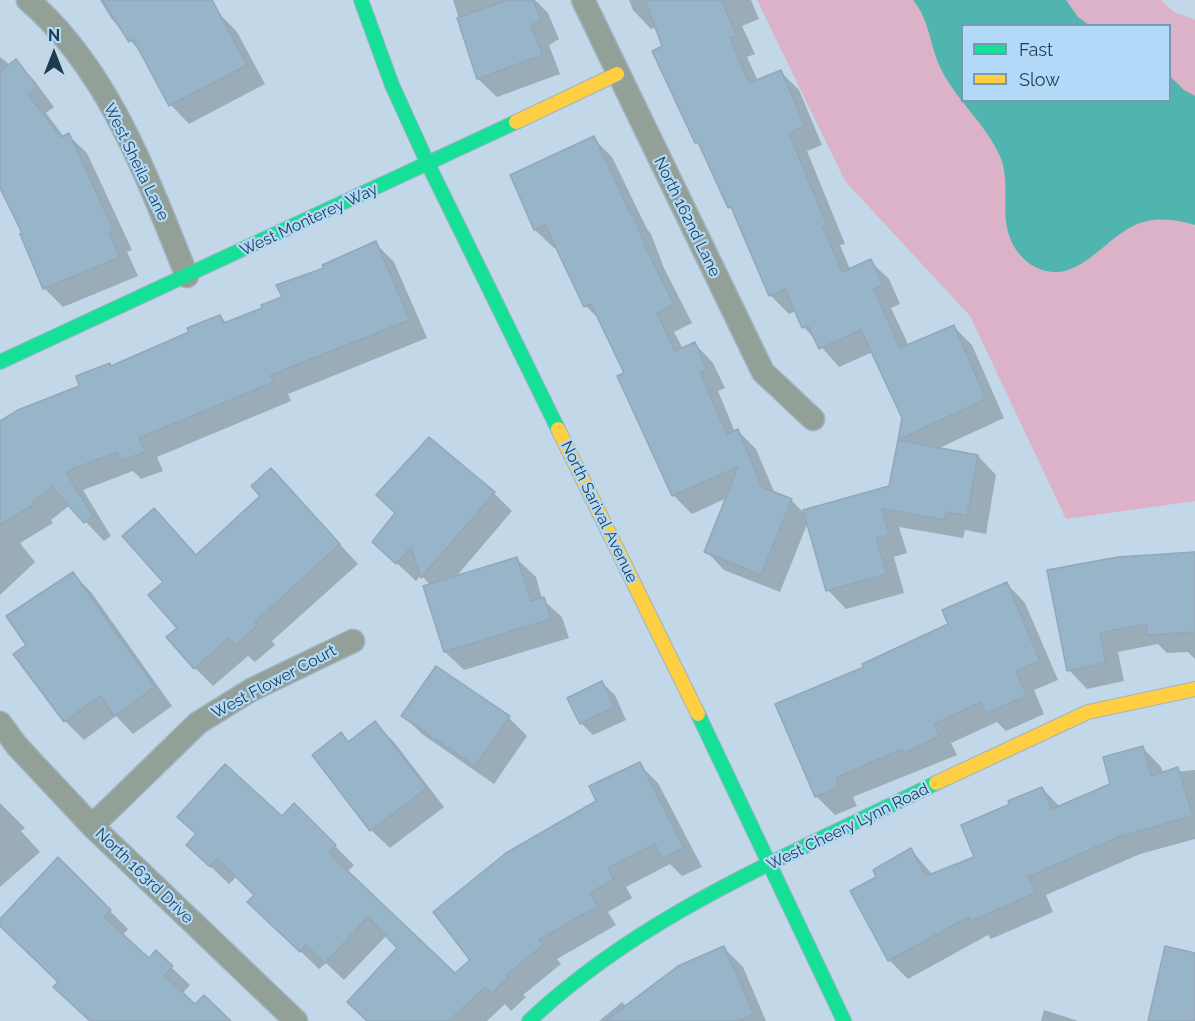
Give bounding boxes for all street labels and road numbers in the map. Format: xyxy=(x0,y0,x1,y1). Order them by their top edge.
street label: West Sheila Lane xyxy=(99,100,173,224)
street label: North 162nd Lane xyxy=(650,154,724,280)
street label: West Monterey Way xyxy=(237,180,381,260)
street label: North Sarival Avenue xyxy=(556,438,642,586)
street label: West Flower Court xyxy=(209,641,339,723)
street label: West Cheery Lynn Road xyxy=(764,779,932,875)
street label: North 163rd Drive xyxy=(91,824,197,928)

